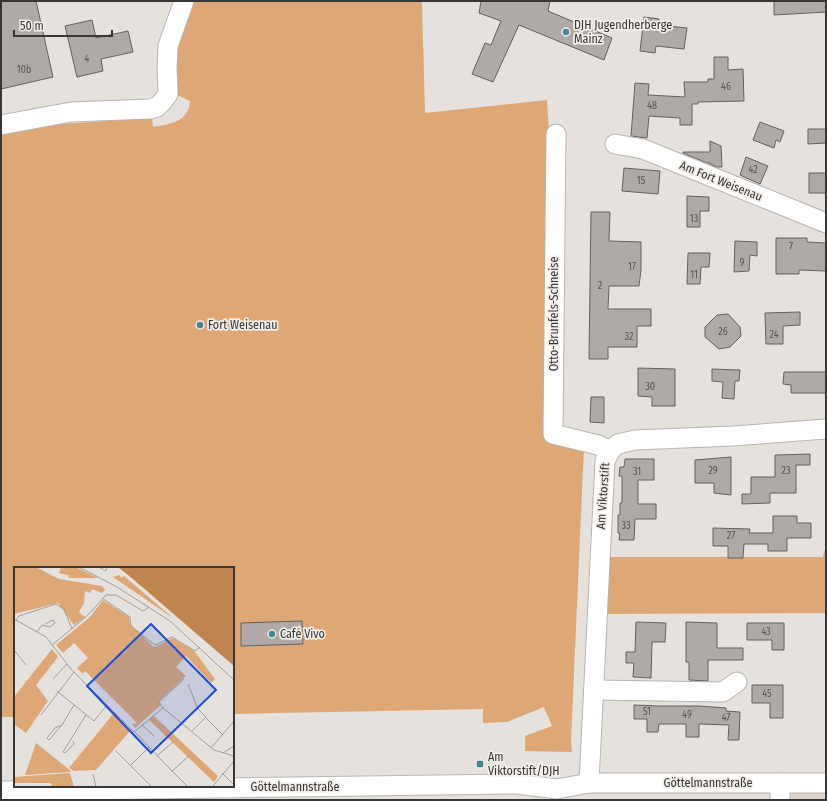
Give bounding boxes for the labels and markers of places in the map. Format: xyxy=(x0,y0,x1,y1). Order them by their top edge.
place label: DJH Jugendherberge Mainz xyxy=(574,18,672,46)
marker: DJH Jugendherberge Mainz xyxy=(561,27,571,37)
place label: Fort Weisenau xyxy=(208,318,277,332)
marker: Fort Weisenau xyxy=(195,320,205,330)
place label: Café Vivo xyxy=(280,627,325,641)
marker: Café Vivo xyxy=(267,629,277,639)
place label: Am Viktorstift/DJH xyxy=(488,750,560,778)
marker: Am Viktorstift/DJH xyxy=(475,759,485,769)

